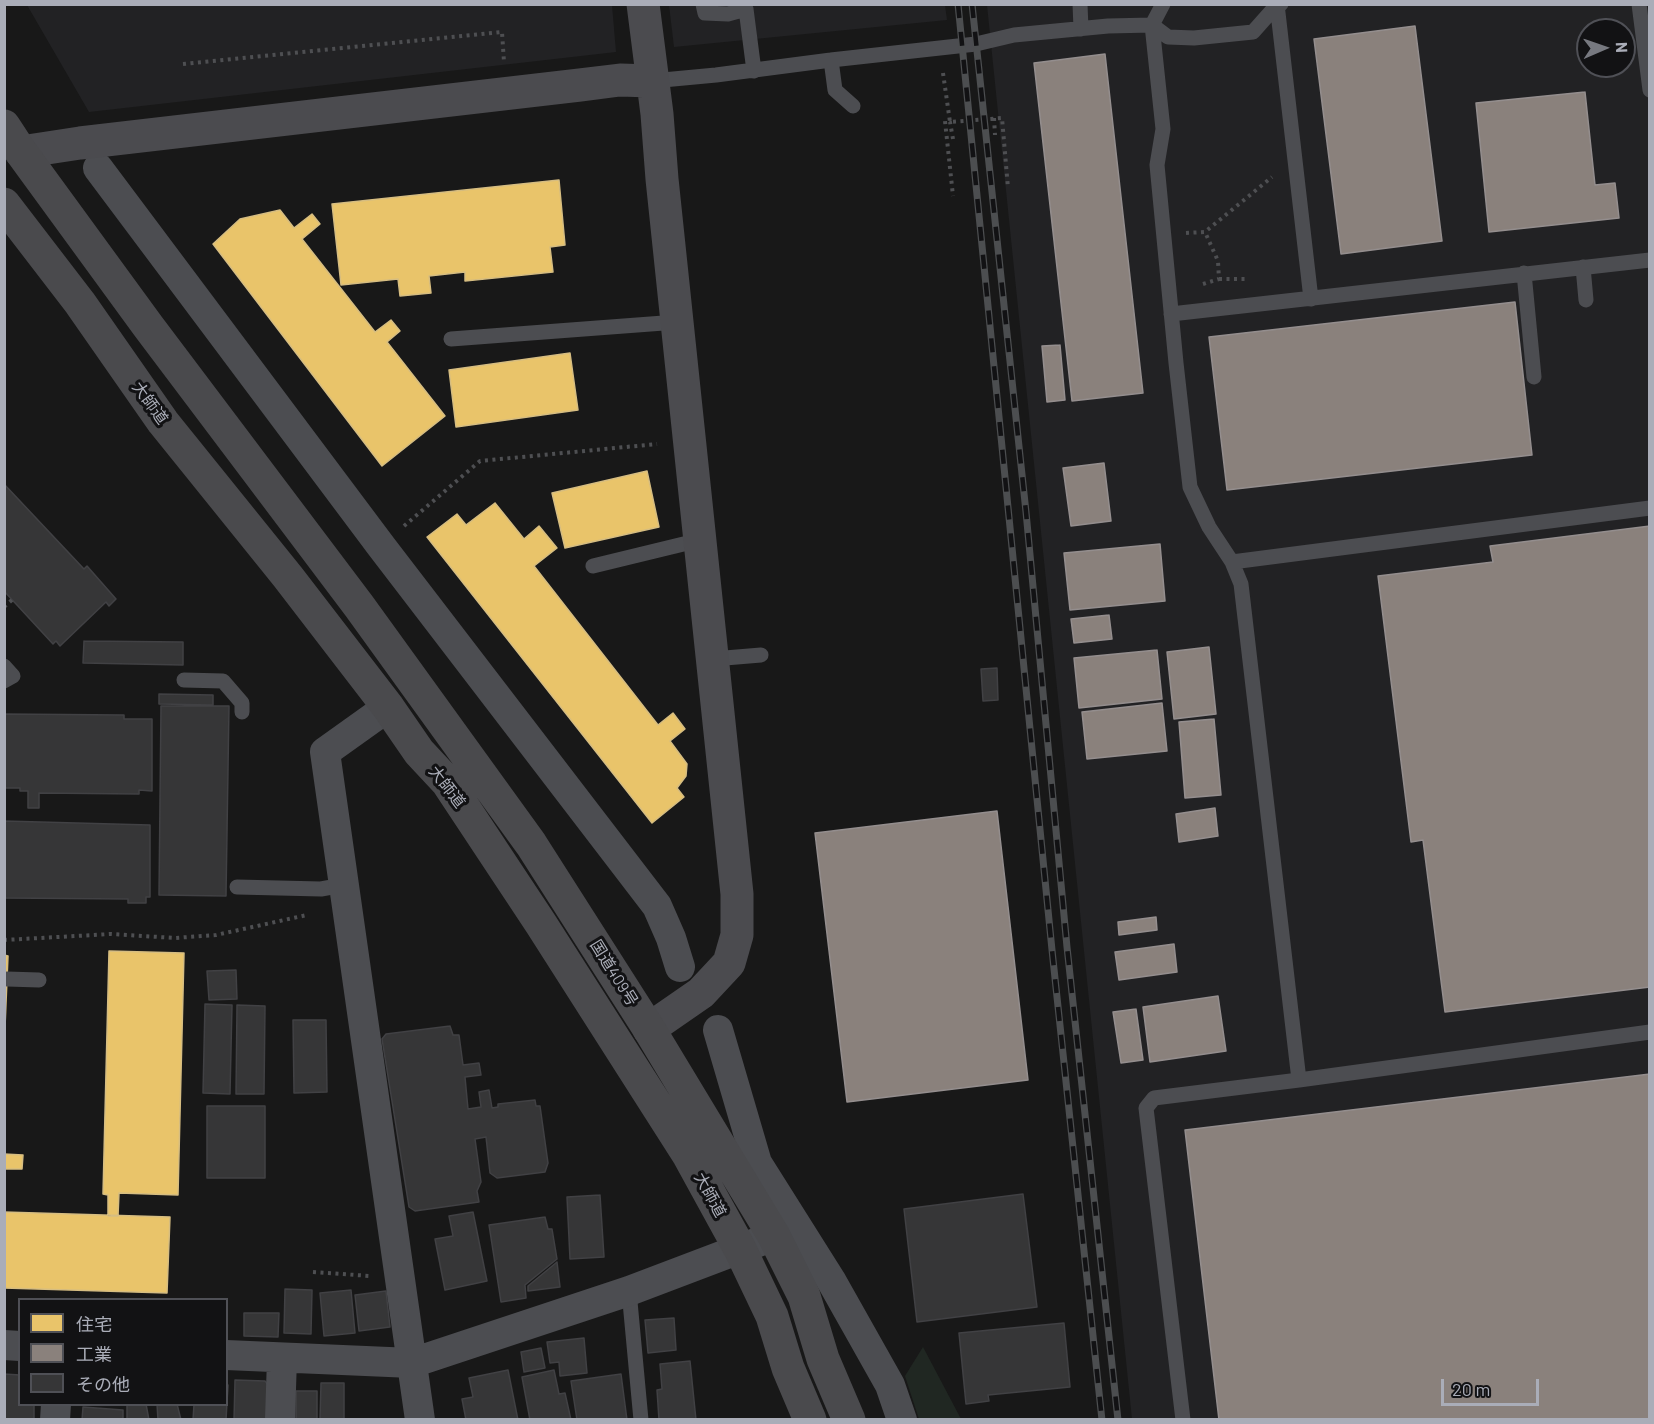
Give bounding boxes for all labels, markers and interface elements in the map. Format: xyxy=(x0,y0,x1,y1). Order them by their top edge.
north arrow xyxy=(1576,18,1636,78)
text: N xyxy=(1613,42,1632,53)
street label: 大師道 xyxy=(128,378,172,428)
street label: 大師道 xyxy=(425,762,469,812)
street label: 国道409号 xyxy=(586,936,642,1010)
street label: 大師道 xyxy=(690,1169,730,1221)
legend xyxy=(18,1298,228,1406)
text: 住宅 xyxy=(76,1313,112,1335)
text: 工業 xyxy=(76,1343,112,1365)
scale bar xyxy=(1444,1367,1542,1405)
text: その他 xyxy=(76,1373,130,1395)
text: 20 m xyxy=(1452,1378,1490,1400)

